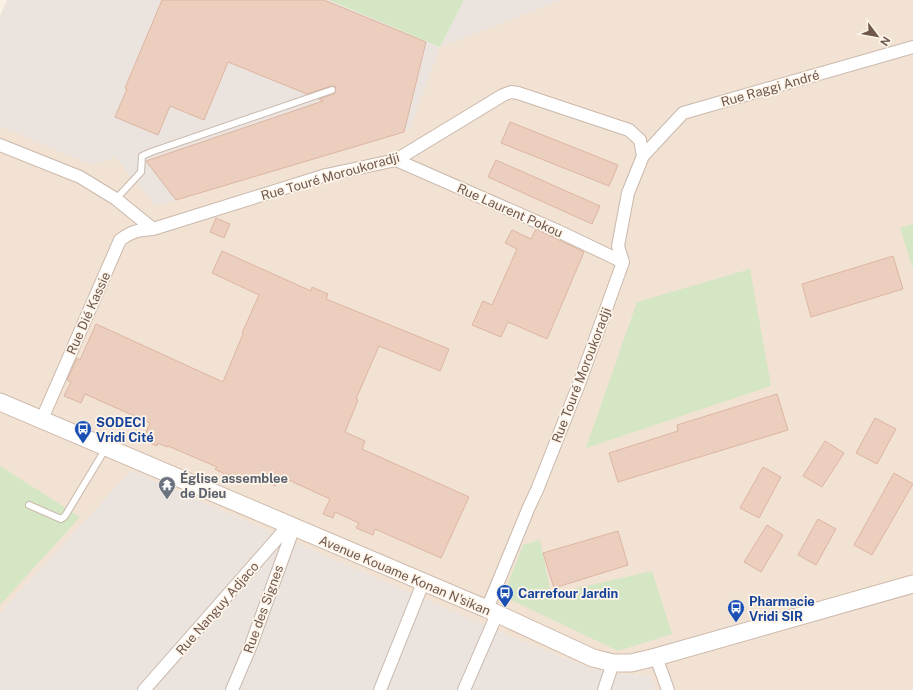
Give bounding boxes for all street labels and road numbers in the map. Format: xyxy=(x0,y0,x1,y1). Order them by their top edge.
street label: Rue Raggi André xyxy=(719,67,821,110)
street label: Rue Touré Moroukoradji xyxy=(259,150,401,203)
street label: Rue Laurent Pokou xyxy=(455,180,565,240)
street label: Rue Dié Kassie xyxy=(64,270,113,357)
street label: Rue Touré Moroukoradji xyxy=(549,306,614,445)
street label: Avenue Kouame Konan N'sikan xyxy=(317,532,493,618)
street label: Rue Nanguy Adjaco xyxy=(173,559,262,658)
street label: Rue des Signes xyxy=(241,563,286,655)

